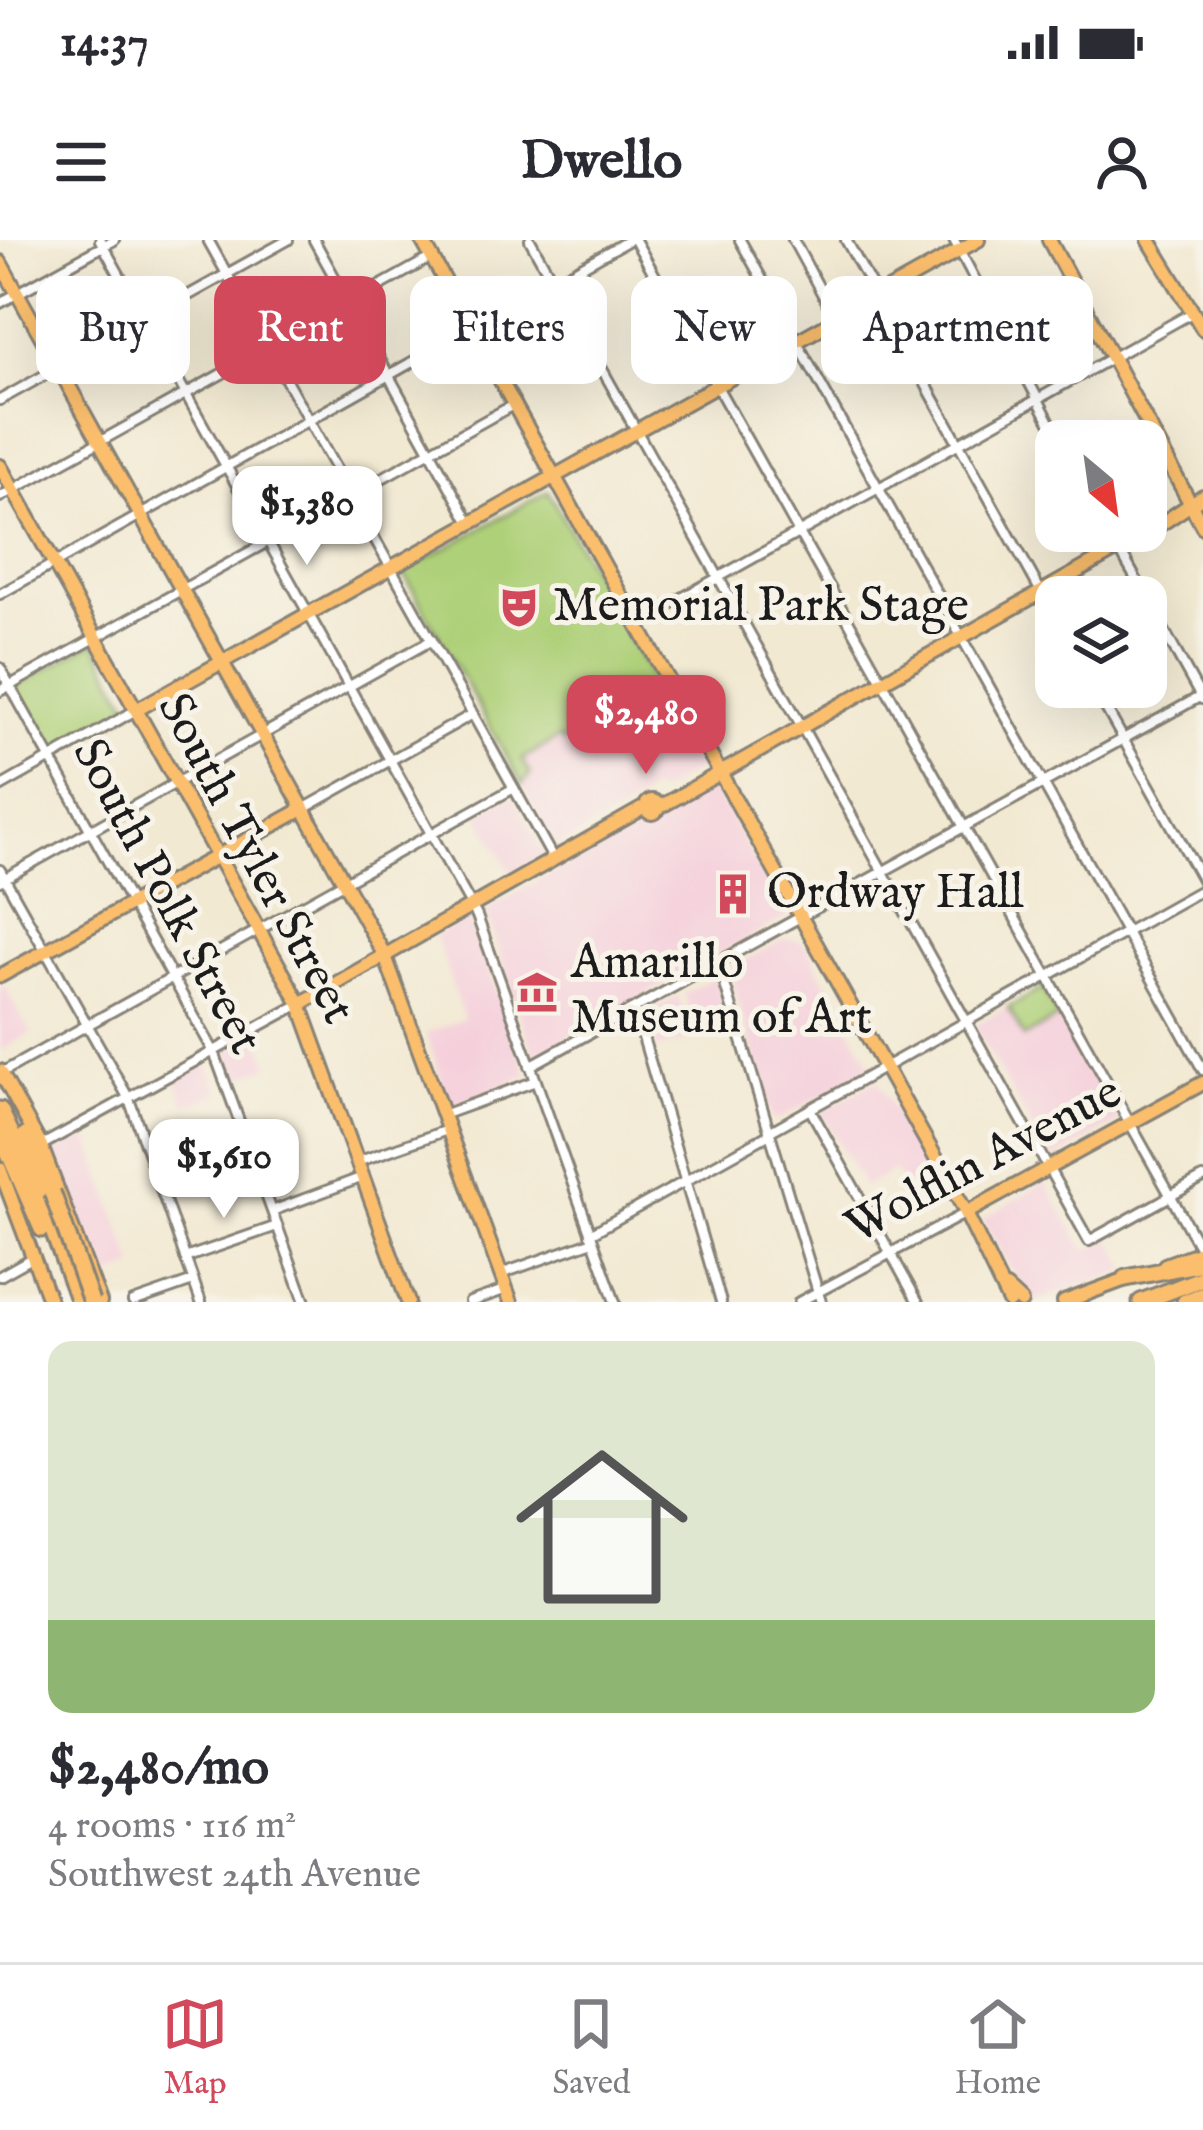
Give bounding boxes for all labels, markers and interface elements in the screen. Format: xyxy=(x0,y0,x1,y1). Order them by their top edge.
text: 14:37 xyxy=(60,14,149,71)
text: Dwello xyxy=(521,128,682,197)
icon: menu xyxy=(48,129,114,195)
icon: person xyxy=(1089,129,1155,195)
chip: Buy xyxy=(36,276,190,384)
chip: Rent xyxy=(214,276,386,384)
chip: Filters xyxy=(410,276,607,384)
chip: New xyxy=(631,276,797,384)
chip: Apartment xyxy=(821,276,1093,384)
north arrow xyxy=(1035,420,1167,552)
map controls xyxy=(1035,420,1167,708)
pin: $1,380 xyxy=(209,466,405,568)
text: $1,380 xyxy=(259,480,355,529)
button: layers xyxy=(1035,576,1167,708)
place label: Memorial Park Stage xyxy=(553,577,969,637)
theatre icon: Memorial Park Stage xyxy=(496,584,542,630)
pin: $2,480 xyxy=(548,675,744,777)
street label: South Tyler Street xyxy=(143,683,367,1035)
text: $2,480 xyxy=(594,689,698,738)
street label: South Polk Street xyxy=(58,729,274,1065)
place label: Ordway Hall xyxy=(767,864,1025,924)
building icon: Ordway Hall xyxy=(710,871,756,917)
place label: Amarillo Museum of Art xyxy=(570,934,872,1049)
museum icon: Amarillo Museum of Art xyxy=(514,969,560,1015)
street label: Wolflin Avenue xyxy=(836,1063,1132,1259)
pin: $1,610 xyxy=(126,1119,322,1221)
text: $1,610 xyxy=(176,1133,272,1182)
icon: home xyxy=(494,1419,710,1635)
text: $2,480/mo xyxy=(48,1737,269,1802)
text: 4 rooms · 116 m² xyxy=(48,1802,297,1851)
text: Southwest 24th Avenue xyxy=(48,1851,421,1900)
tab: Map xyxy=(162,1991,228,2105)
tab: Saved xyxy=(552,1991,630,2105)
tab: Home xyxy=(955,1991,1041,2105)

